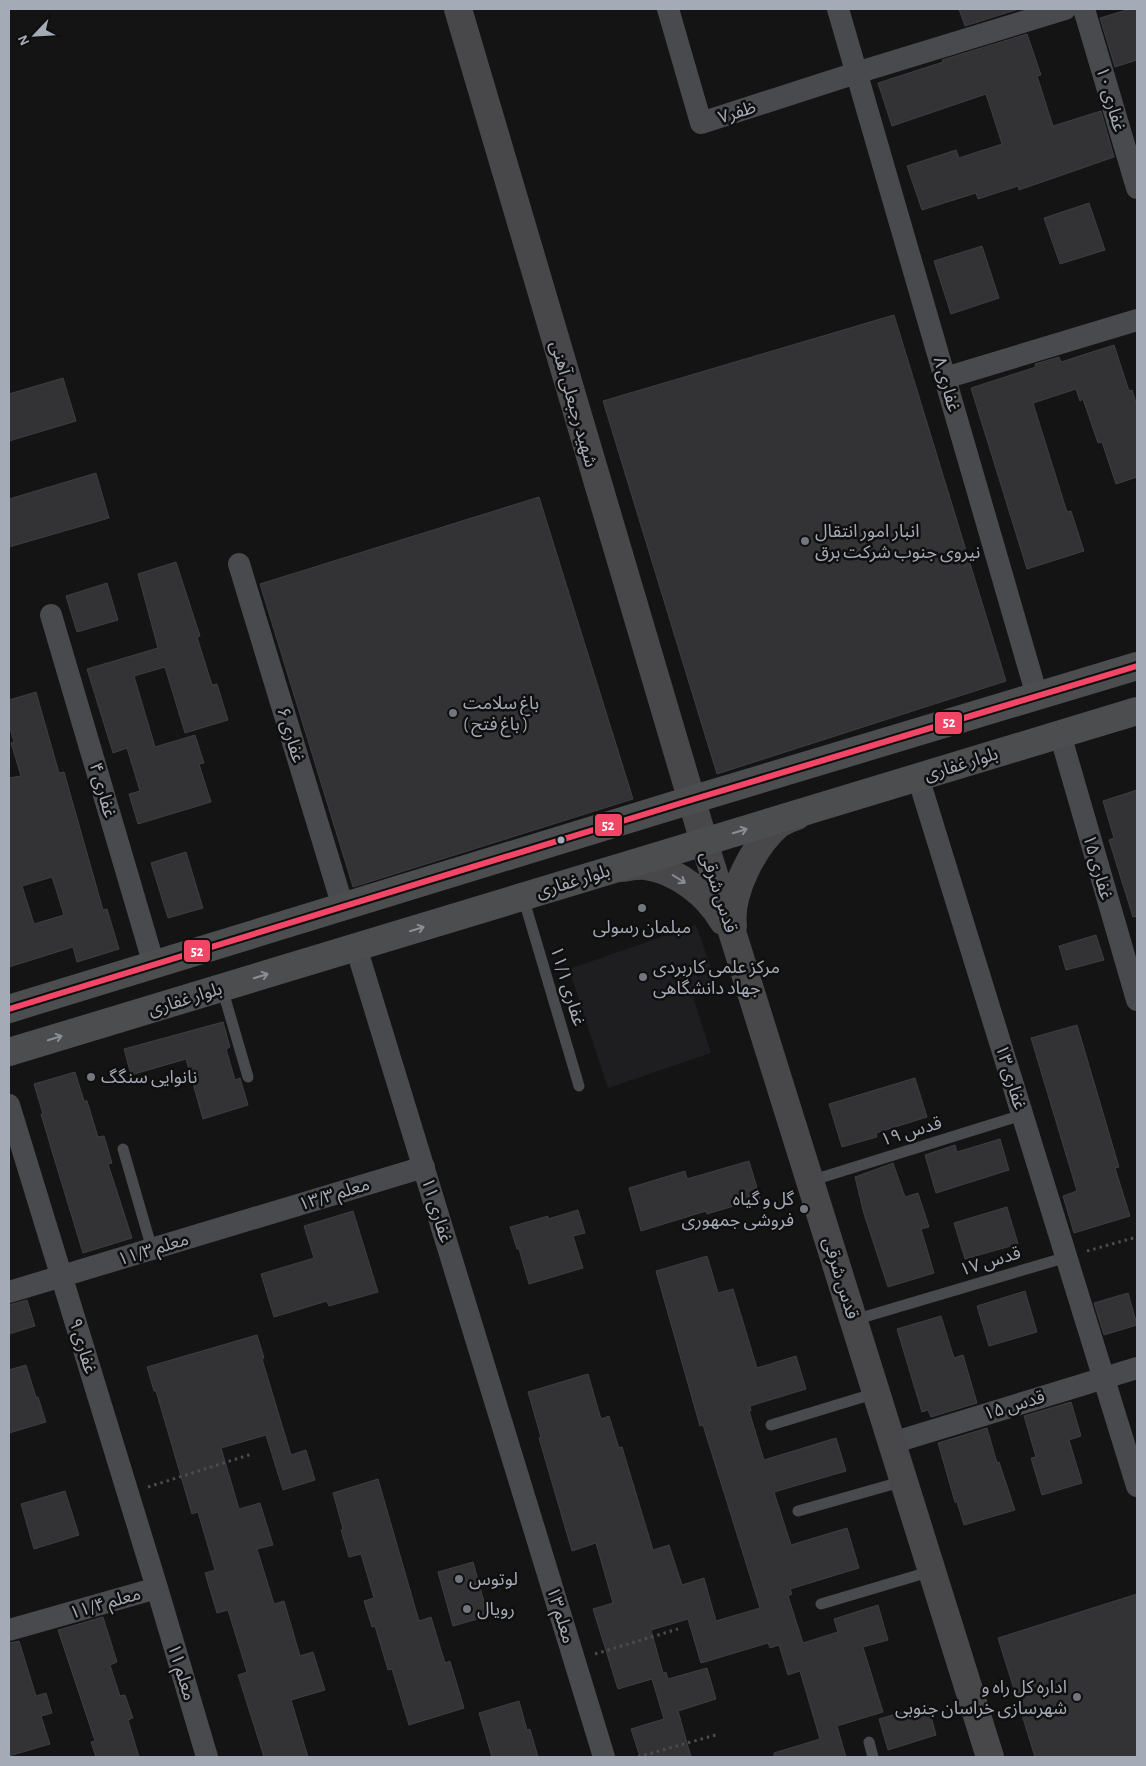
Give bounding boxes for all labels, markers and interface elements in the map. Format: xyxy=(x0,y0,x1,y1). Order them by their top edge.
north arrow xyxy=(10,10,60,60)
text: N xyxy=(16,33,33,47)
street label: غفاری ۱۰ xyxy=(1091,65,1128,134)
street label: ظفر۷ xyxy=(716,98,759,128)
street label: شهید رجبعلی آهنی xyxy=(545,339,601,470)
street label: غفاری ۸ xyxy=(929,355,963,414)
place label: انبار امور انتقال نیروی جنوب شرکت برق xyxy=(815,523,980,563)
marker: انبار امور انتقال نیروی جنوب شرکت برق xyxy=(799,535,811,547)
place label: باغ سلامت ( باغ فتح ) xyxy=(463,695,539,738)
street label: غفاری ۶ xyxy=(272,706,307,765)
marker: باغ سلامت ( باغ فتح ) xyxy=(447,707,459,719)
line badge: 52 xyxy=(934,711,963,735)
text: 52 xyxy=(943,716,956,730)
street label: بلوار غفاری xyxy=(922,745,1001,786)
street label: غفاری ۴ xyxy=(85,761,119,820)
line badge: 52 xyxy=(594,813,623,837)
text: 52 xyxy=(602,819,615,833)
one-way arrow xyxy=(731,825,747,835)
street label: غفاری ۱۵ xyxy=(1078,833,1115,902)
unlabelled marker xyxy=(556,835,566,845)
street label: قدس شرقی xyxy=(696,849,740,936)
street label: بلوار غفاری xyxy=(534,862,613,903)
one-way arrow xyxy=(672,874,686,884)
marker: مبلمان رسولی xyxy=(636,902,648,914)
place label: مبلمان رسولی xyxy=(593,919,691,938)
one-way arrow xyxy=(408,923,424,933)
line badge: 52 xyxy=(183,939,211,963)
street label: غفاری ۱۱/۱ xyxy=(545,944,588,1029)
text: 52 xyxy=(191,945,204,959)
place label: مرکز علمی کاربردی جهاد دانشگاهی xyxy=(653,959,780,999)
one-way arrow xyxy=(253,970,269,980)
marker: مرکز علمی کاربردی جهاد دانشگاهی xyxy=(637,971,649,983)
street label: بلوار غفاری xyxy=(146,980,225,1021)
one-way arrow xyxy=(47,1033,63,1043)
street label: غفاری ۱۳ xyxy=(991,1043,1028,1112)
place label: نانوایی سنگگ xyxy=(101,1068,197,1088)
marker: نانوایی سنگگ xyxy=(85,1071,97,1083)
street label: قدس ۱۹ xyxy=(879,1114,944,1151)
street label: معلم ۱۳/۳ xyxy=(297,1176,373,1217)
street label: غفاری ۱۱ xyxy=(417,1176,454,1245)
place label: گل و گیاه فروشی جمهوری xyxy=(682,1190,795,1231)
marker: گل و گیاه فروشی جمهوری xyxy=(798,1203,810,1215)
street label: معلم ۱۱/۳ xyxy=(116,1231,192,1272)
street label: قدس شرقی xyxy=(818,1235,861,1322)
street label: قدس ۱۷ xyxy=(958,1244,1023,1281)
street label: غفاری ۹ xyxy=(64,1317,99,1376)
street label: قدس ۱۵ xyxy=(982,1388,1047,1425)
place label: لوتوس xyxy=(469,1571,518,1590)
marker: لوتوس xyxy=(453,1573,465,1585)
street label: معلم ۱۱/۴ xyxy=(68,1585,144,1626)
street label: معلم ۱۳ xyxy=(540,1585,577,1646)
place label: رویال xyxy=(477,1601,515,1620)
marker: رویال xyxy=(461,1603,473,1615)
street label: معلم ۱۱ xyxy=(161,1642,198,1703)
place label: اداره کل راه و شهرسازی خراسان جنوبی xyxy=(895,1679,1067,1719)
marker: اداره کل راه و شهرسازی خراسان جنوبی xyxy=(1071,1691,1083,1703)

